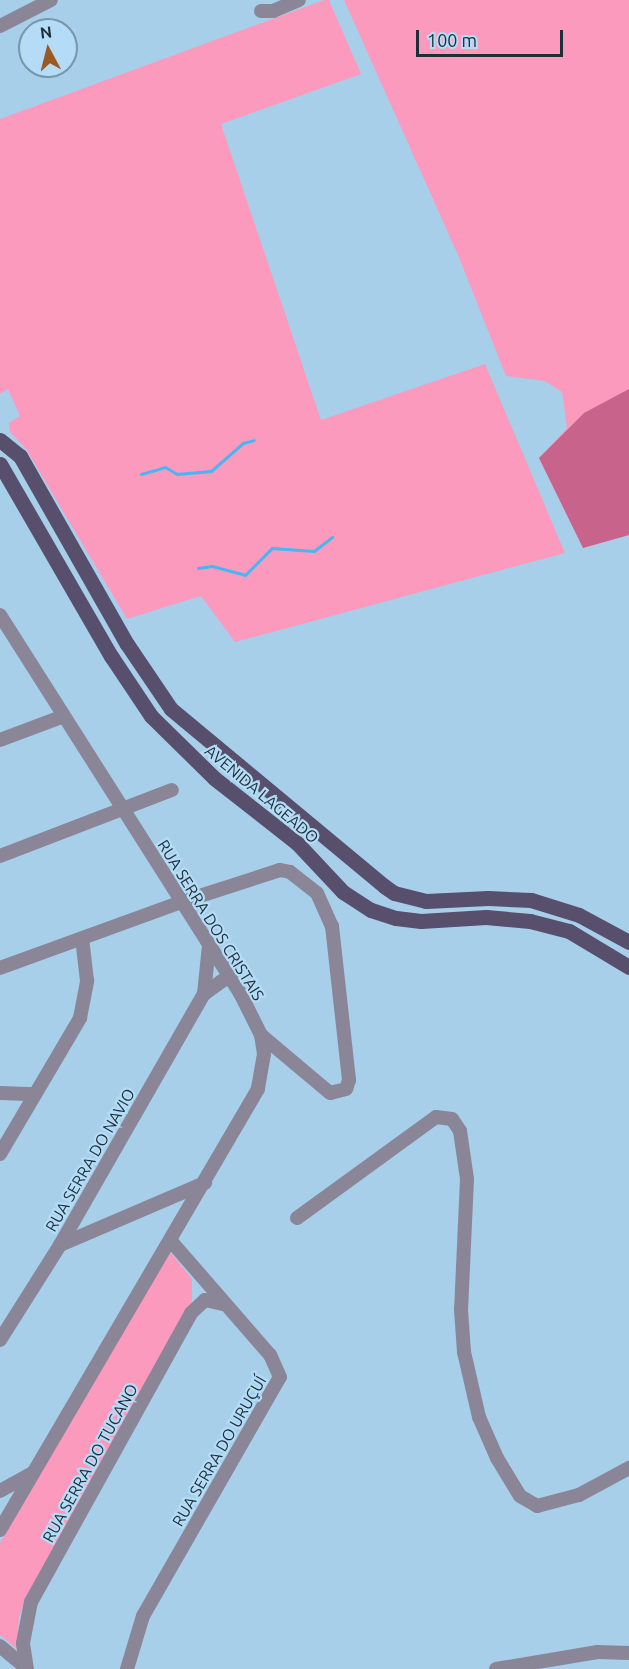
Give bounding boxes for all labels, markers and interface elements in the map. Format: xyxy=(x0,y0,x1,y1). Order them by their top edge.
north arrow xyxy=(18,18,78,78)
scale bar xyxy=(419,18,566,56)
text: N xyxy=(39,22,53,42)
text: 100 m xyxy=(427,30,477,50)
street label: AVENIDA LAGEADO xyxy=(201,741,323,847)
street label: RUA SERRA DOS CRISTAIS xyxy=(154,836,268,1004)
street label: RUA SERRA DO NAVIO xyxy=(41,1085,139,1235)
street label: RUA SERRA DO URUÇUÍ xyxy=(168,1372,270,1530)
street label: RUA SERRA DO TUCANO xyxy=(38,1380,142,1546)

